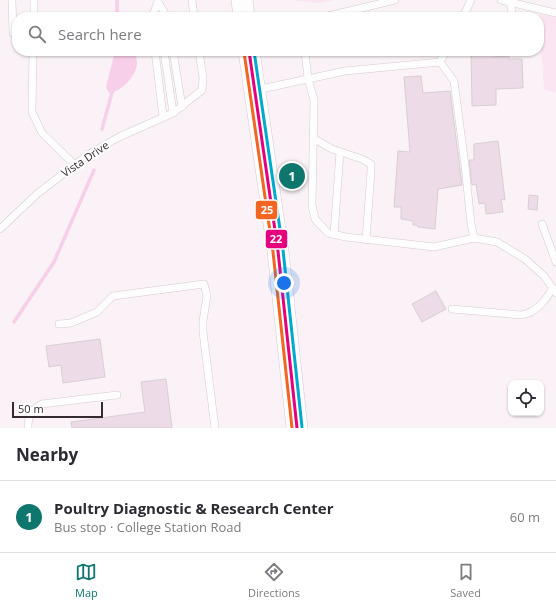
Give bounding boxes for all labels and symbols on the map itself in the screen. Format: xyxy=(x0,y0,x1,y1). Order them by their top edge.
street label: Vista Drive xyxy=(58,137,111,180)
pin: 1 xyxy=(279,161,305,191)
line badge: 25 xyxy=(255,200,278,220)
text: 25 xyxy=(261,202,273,217)
line badge: 22 xyxy=(265,229,288,249)
text: 22 xyxy=(270,231,282,246)
your location xyxy=(274,273,294,293)
scale bar xyxy=(12,400,103,419)

